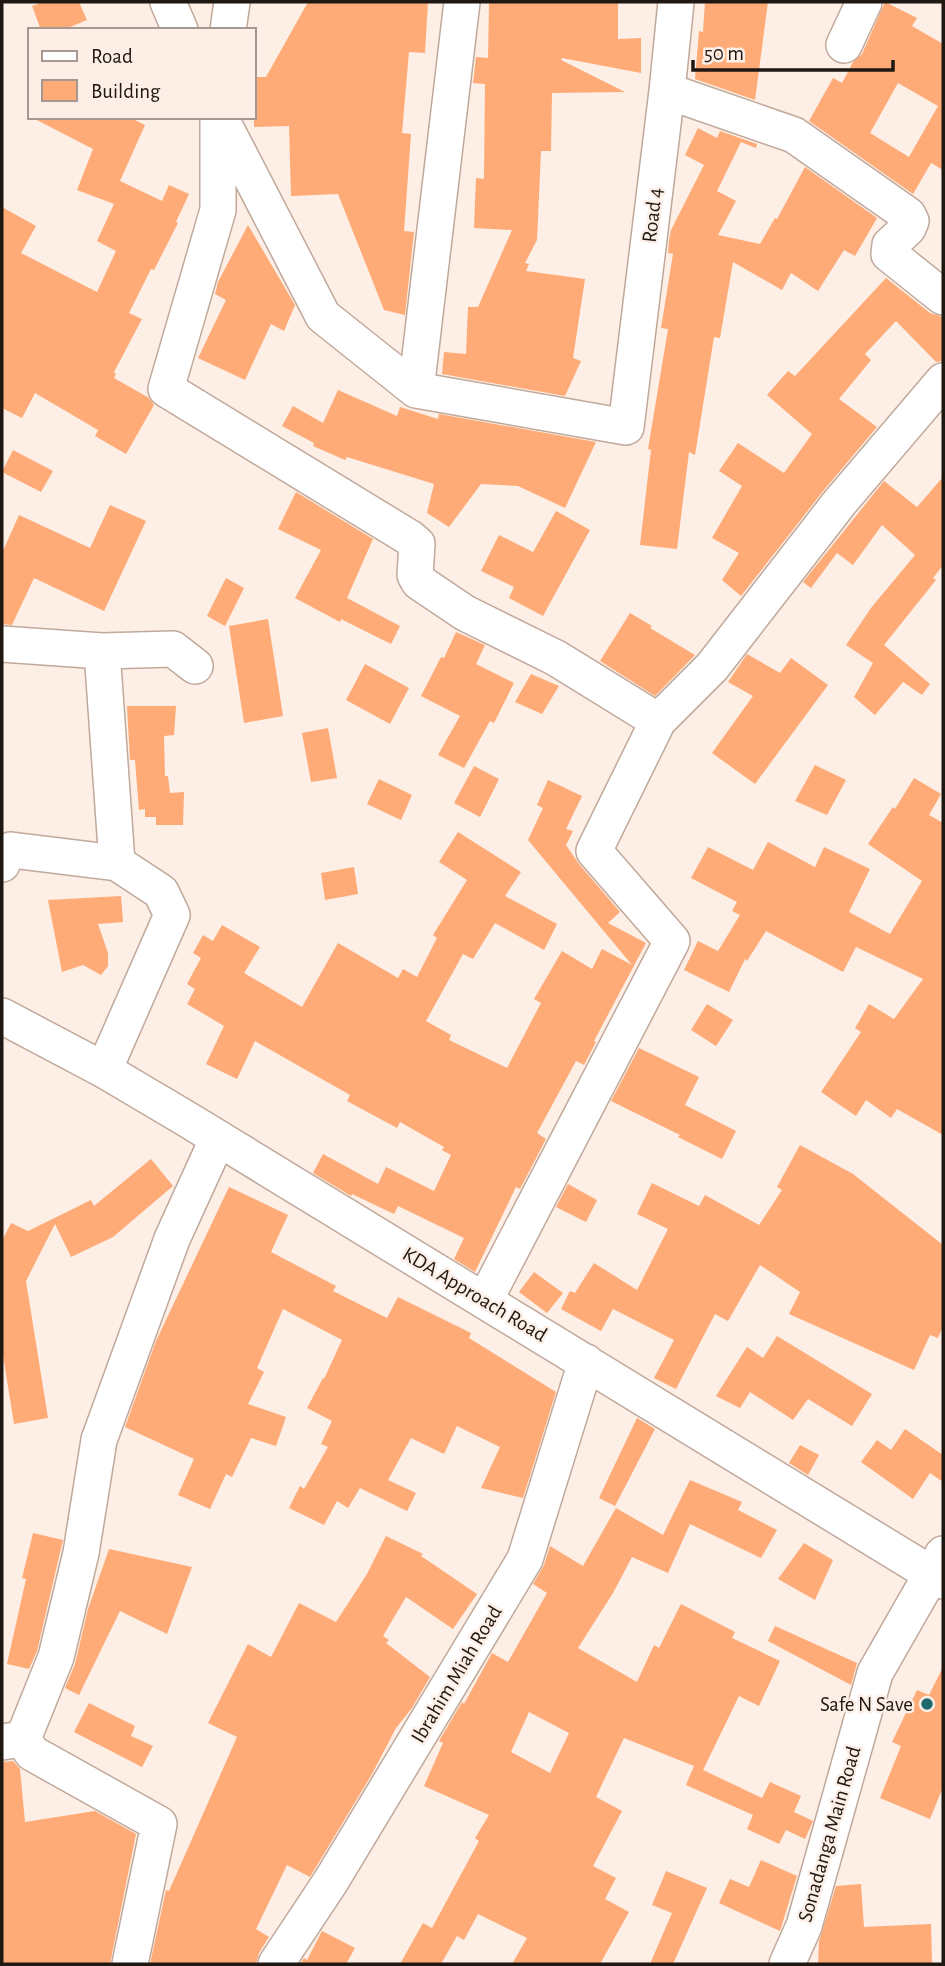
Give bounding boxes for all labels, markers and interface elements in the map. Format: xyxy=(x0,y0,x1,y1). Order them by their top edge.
legend xyxy=(28,28,256,119)
scale bar xyxy=(693,28,892,72)
text: 50 m xyxy=(704,43,744,64)
text: Road xyxy=(91,46,133,67)
text: Building xyxy=(91,81,161,102)
street label: Road 4 xyxy=(639,186,666,244)
street label: KDA Approach Road xyxy=(399,1243,551,1346)
street label: Ibrahim Miah Road xyxy=(407,1602,506,1747)
place label: Safe N Save xyxy=(820,1694,913,1715)
marker: Safe N Save xyxy=(919,1696,935,1712)
street label: Sonadanga Main Road xyxy=(794,1744,865,1924)

